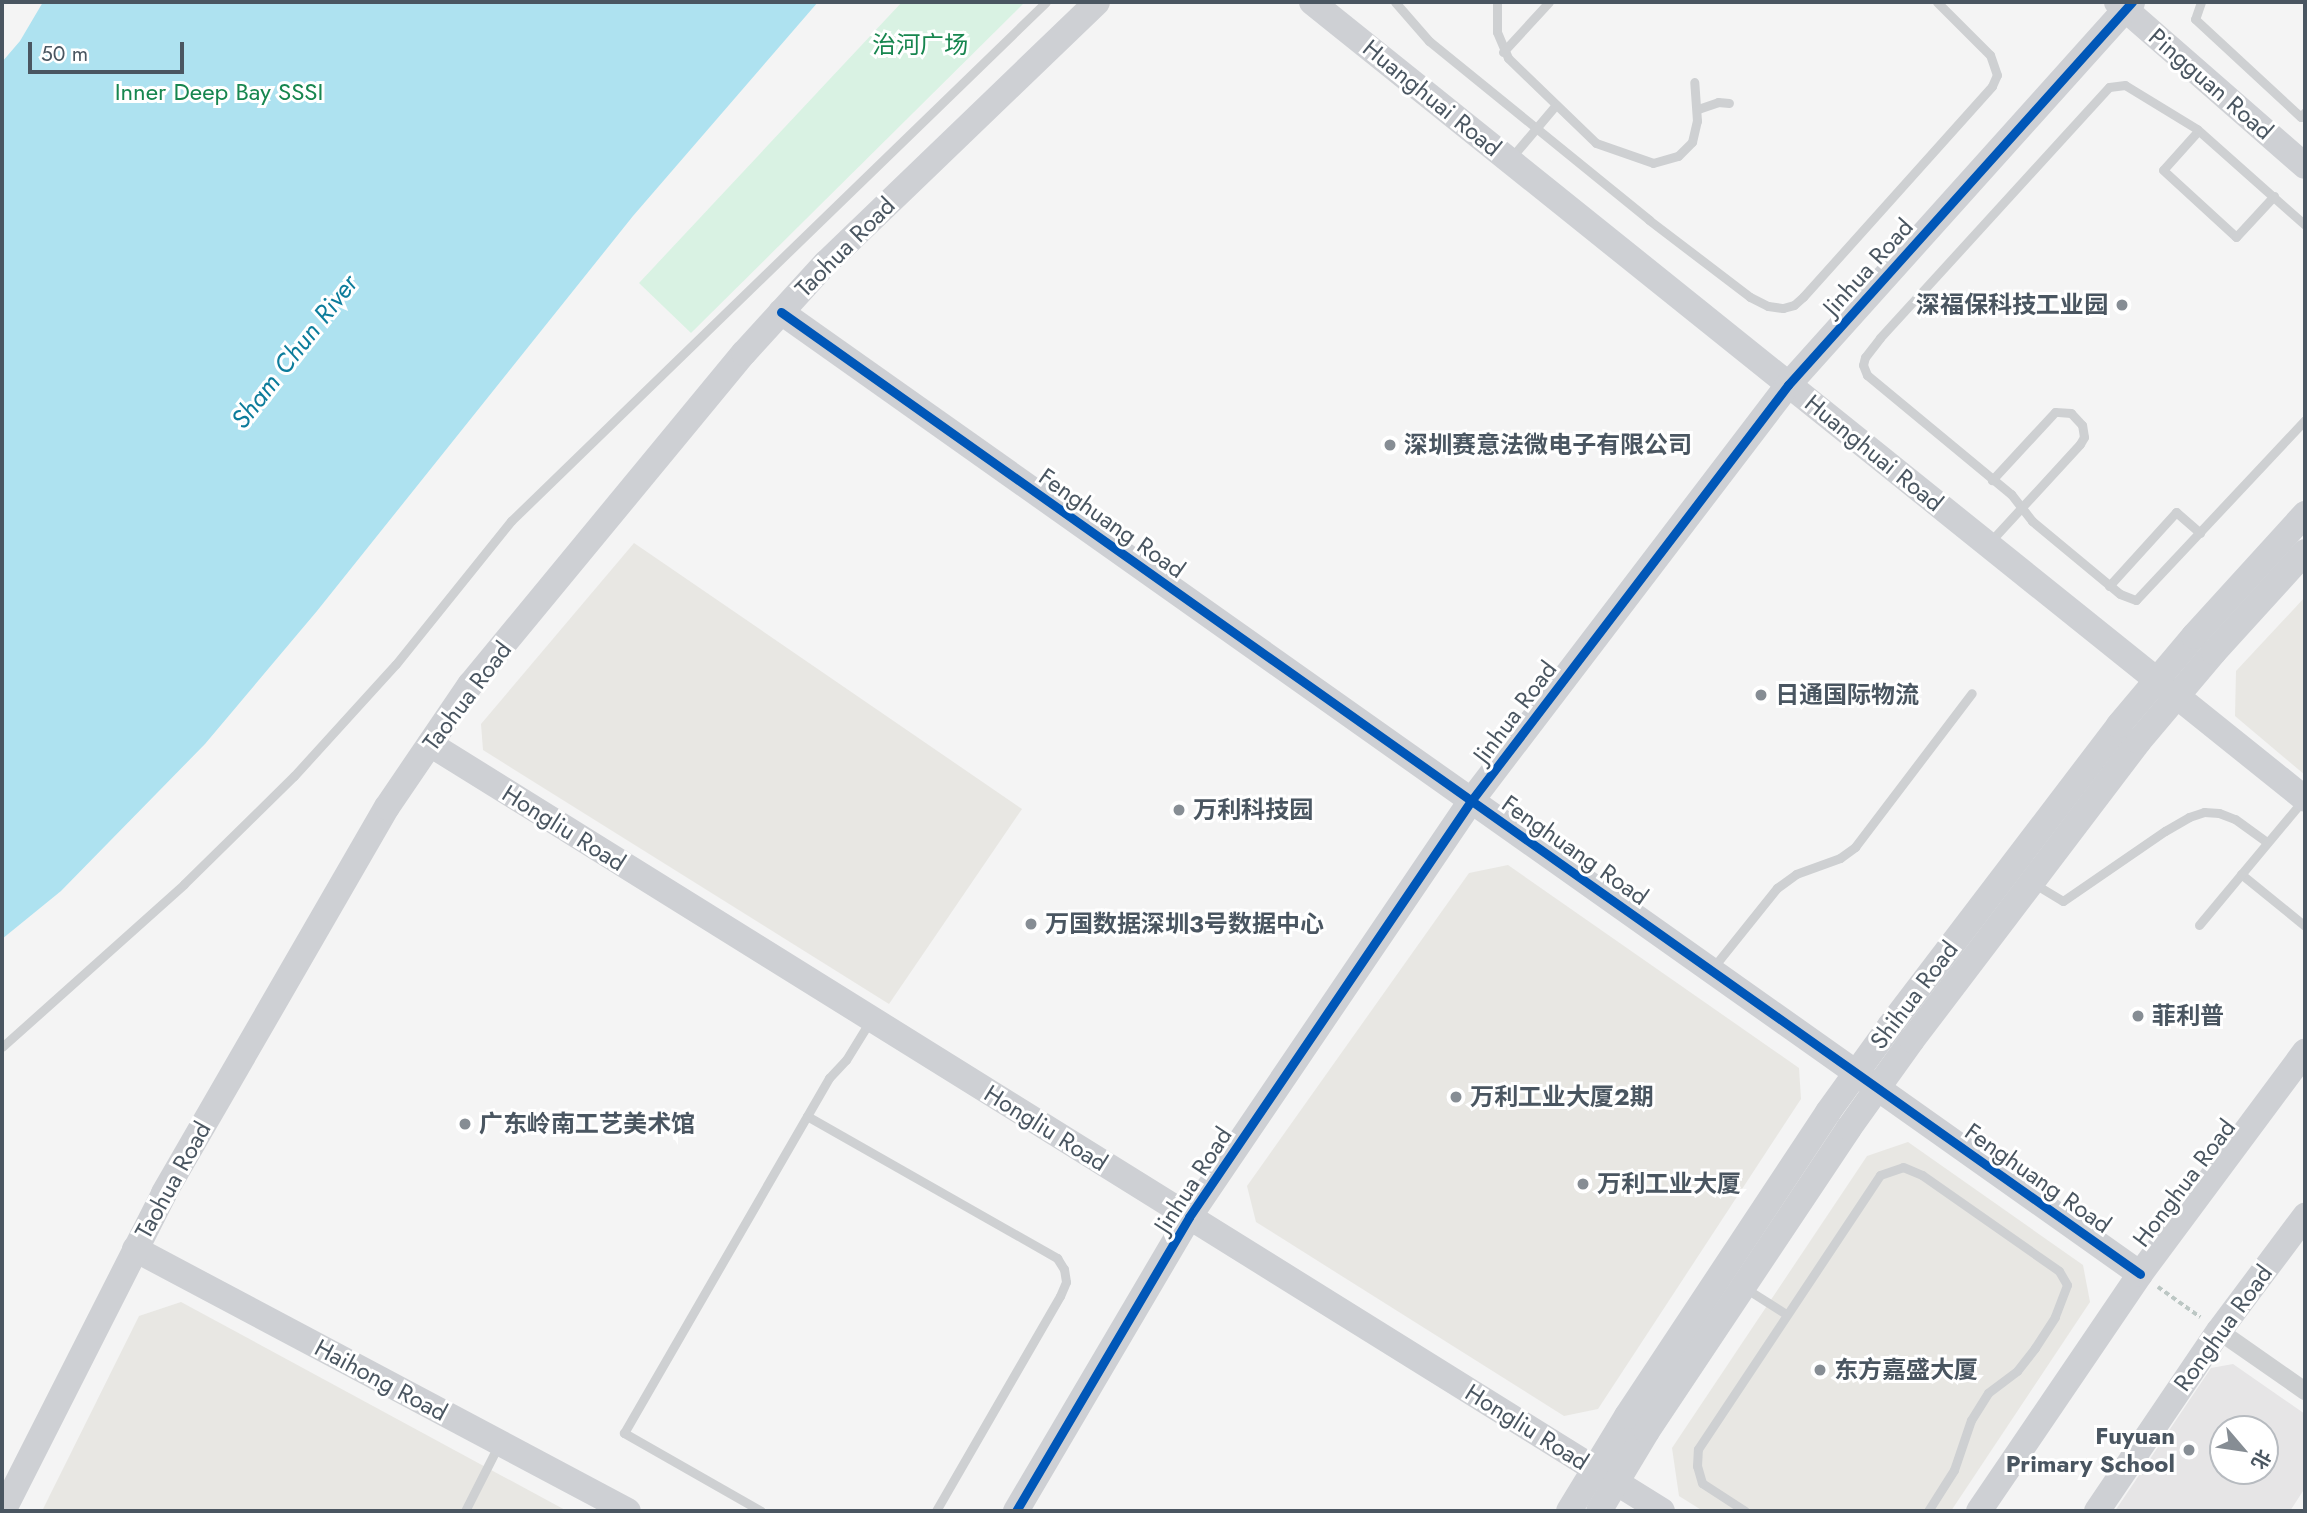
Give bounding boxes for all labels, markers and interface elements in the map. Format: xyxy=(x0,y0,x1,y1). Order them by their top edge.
street label: Pingguan Road xyxy=(2143,22,2279,146)
scale bar xyxy=(32,28,187,72)
park label: 治河广场 xyxy=(872,31,968,59)
street label: Huanghuai Road xyxy=(1357,33,1507,163)
text: 50 m xyxy=(41,39,88,69)
park label: Inner Deep Bay SSSI xyxy=(115,78,323,106)
street label: Taohua Road xyxy=(789,191,901,303)
street label: Jinhua Road xyxy=(1817,213,1919,321)
water label: Sham Chun River xyxy=(225,269,365,435)
place label: 深福保科技工业园 xyxy=(1916,291,2108,319)
marker: 深福保科技工业园 xyxy=(2114,297,2130,313)
street label: Huanghuai Road xyxy=(1799,388,1949,518)
place label: 深圳赛意法微电子有限公司 xyxy=(1404,431,1692,459)
marker: 深圳赛意法微电子有限公司 xyxy=(1382,437,1398,453)
street label: Fenghuang Road xyxy=(1033,462,1191,584)
street label: Taohua Road xyxy=(417,636,517,756)
street label: Jinhua Road xyxy=(1467,655,1563,769)
place label: 日通国际物流 xyxy=(1775,681,1919,709)
marker: 日通国际物流 xyxy=(1753,687,1769,703)
street label: Hongliu Road xyxy=(497,779,631,877)
street label: Fenghuang Road xyxy=(1496,789,1654,911)
place label: 万利科技园 xyxy=(1193,796,1313,824)
marker: 万利科技园 xyxy=(1171,802,1187,818)
place label: 万国数据深圳3号数据中心 xyxy=(1045,910,1324,938)
marker: 万国数据深圳3号数据中心 xyxy=(1023,916,1039,932)
street label: Shihua Road xyxy=(1864,935,1964,1055)
place label: 菲利普 xyxy=(2152,1002,2224,1030)
marker: 菲利普 xyxy=(2130,1008,2146,1024)
street label: Hongliu Road xyxy=(979,1079,1113,1177)
place label: 万利工业大厦2期 xyxy=(1470,1083,1654,1111)
marker: 万利工业大厦2期 xyxy=(1448,1089,1464,1105)
place label: 广东岭南工艺美术馆 xyxy=(479,1110,695,1138)
street label: Honghua Road xyxy=(2127,1114,2241,1252)
marker: 广东岭南工艺美术馆 xyxy=(457,1116,473,1132)
street label: Taohua Road xyxy=(129,1117,217,1243)
street label: Fenghuang Road xyxy=(1959,1117,2117,1239)
street label: Jinhua Road xyxy=(1148,1122,1238,1238)
place label: 万利工业大厦 xyxy=(1597,1170,1741,1198)
marker: 万利工业大厦 xyxy=(1575,1176,1591,1192)
street label: Ronghua Road xyxy=(2168,1259,2278,1397)
street label: Haihong Road xyxy=(310,1333,452,1427)
place label: 东方嘉盛大厦 xyxy=(1834,1356,1978,1384)
marker: 东方嘉盛大厦 xyxy=(1812,1362,1828,1378)
street label: Hongliu Road xyxy=(1460,1378,1594,1476)
north arrow xyxy=(2209,1415,2279,1485)
place label: Fuyuan Primary School xyxy=(2006,1422,2175,1478)
marker: Fuyuan Primary School xyxy=(2181,1442,2197,1458)
text: 北 xyxy=(2245,1445,2277,1474)

